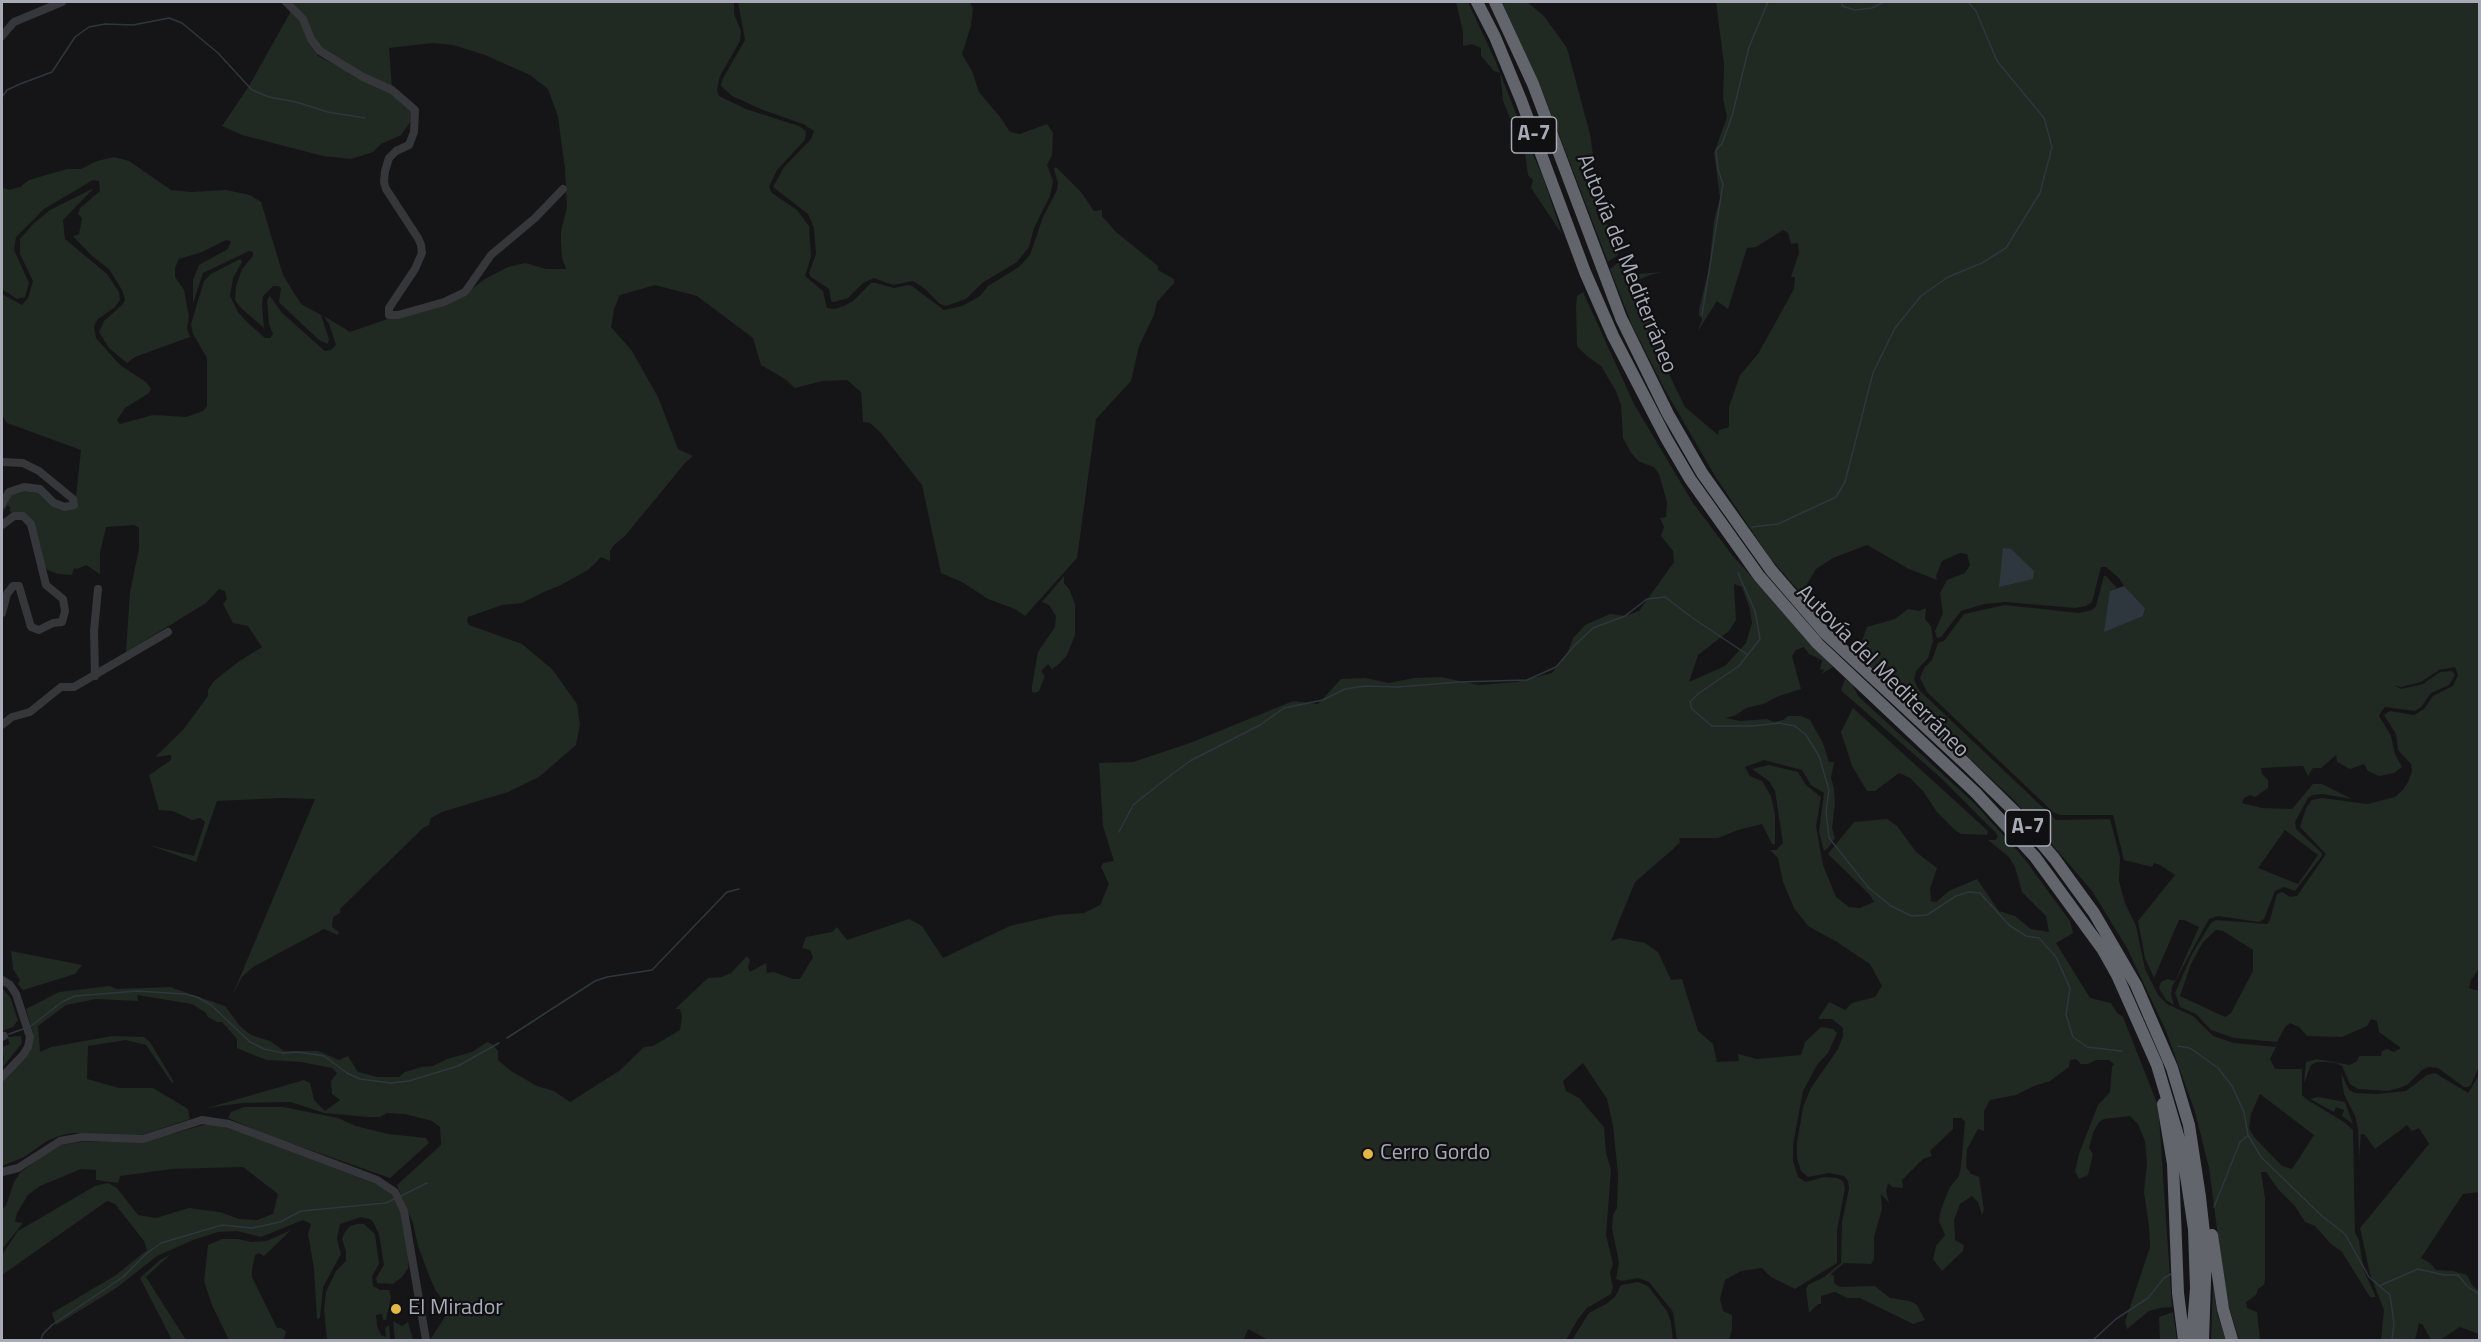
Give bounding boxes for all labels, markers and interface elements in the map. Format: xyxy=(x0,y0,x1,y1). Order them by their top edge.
road number: A-7 xyxy=(1512,117,1556,153)
street label: Autovía del Mediterráneo xyxy=(1570,151,1682,377)
street label: Autovía del Mediterráneo xyxy=(1790,580,1974,764)
road number: A-7 xyxy=(2006,810,2050,846)
place label: Cerro Gordo xyxy=(1380,1141,1490,1167)
marker: Cerro Gordo xyxy=(1361,1147,1375,1161)
place label: El Mirador xyxy=(408,1296,503,1322)
marker: El Mirador xyxy=(389,1302,403,1316)

